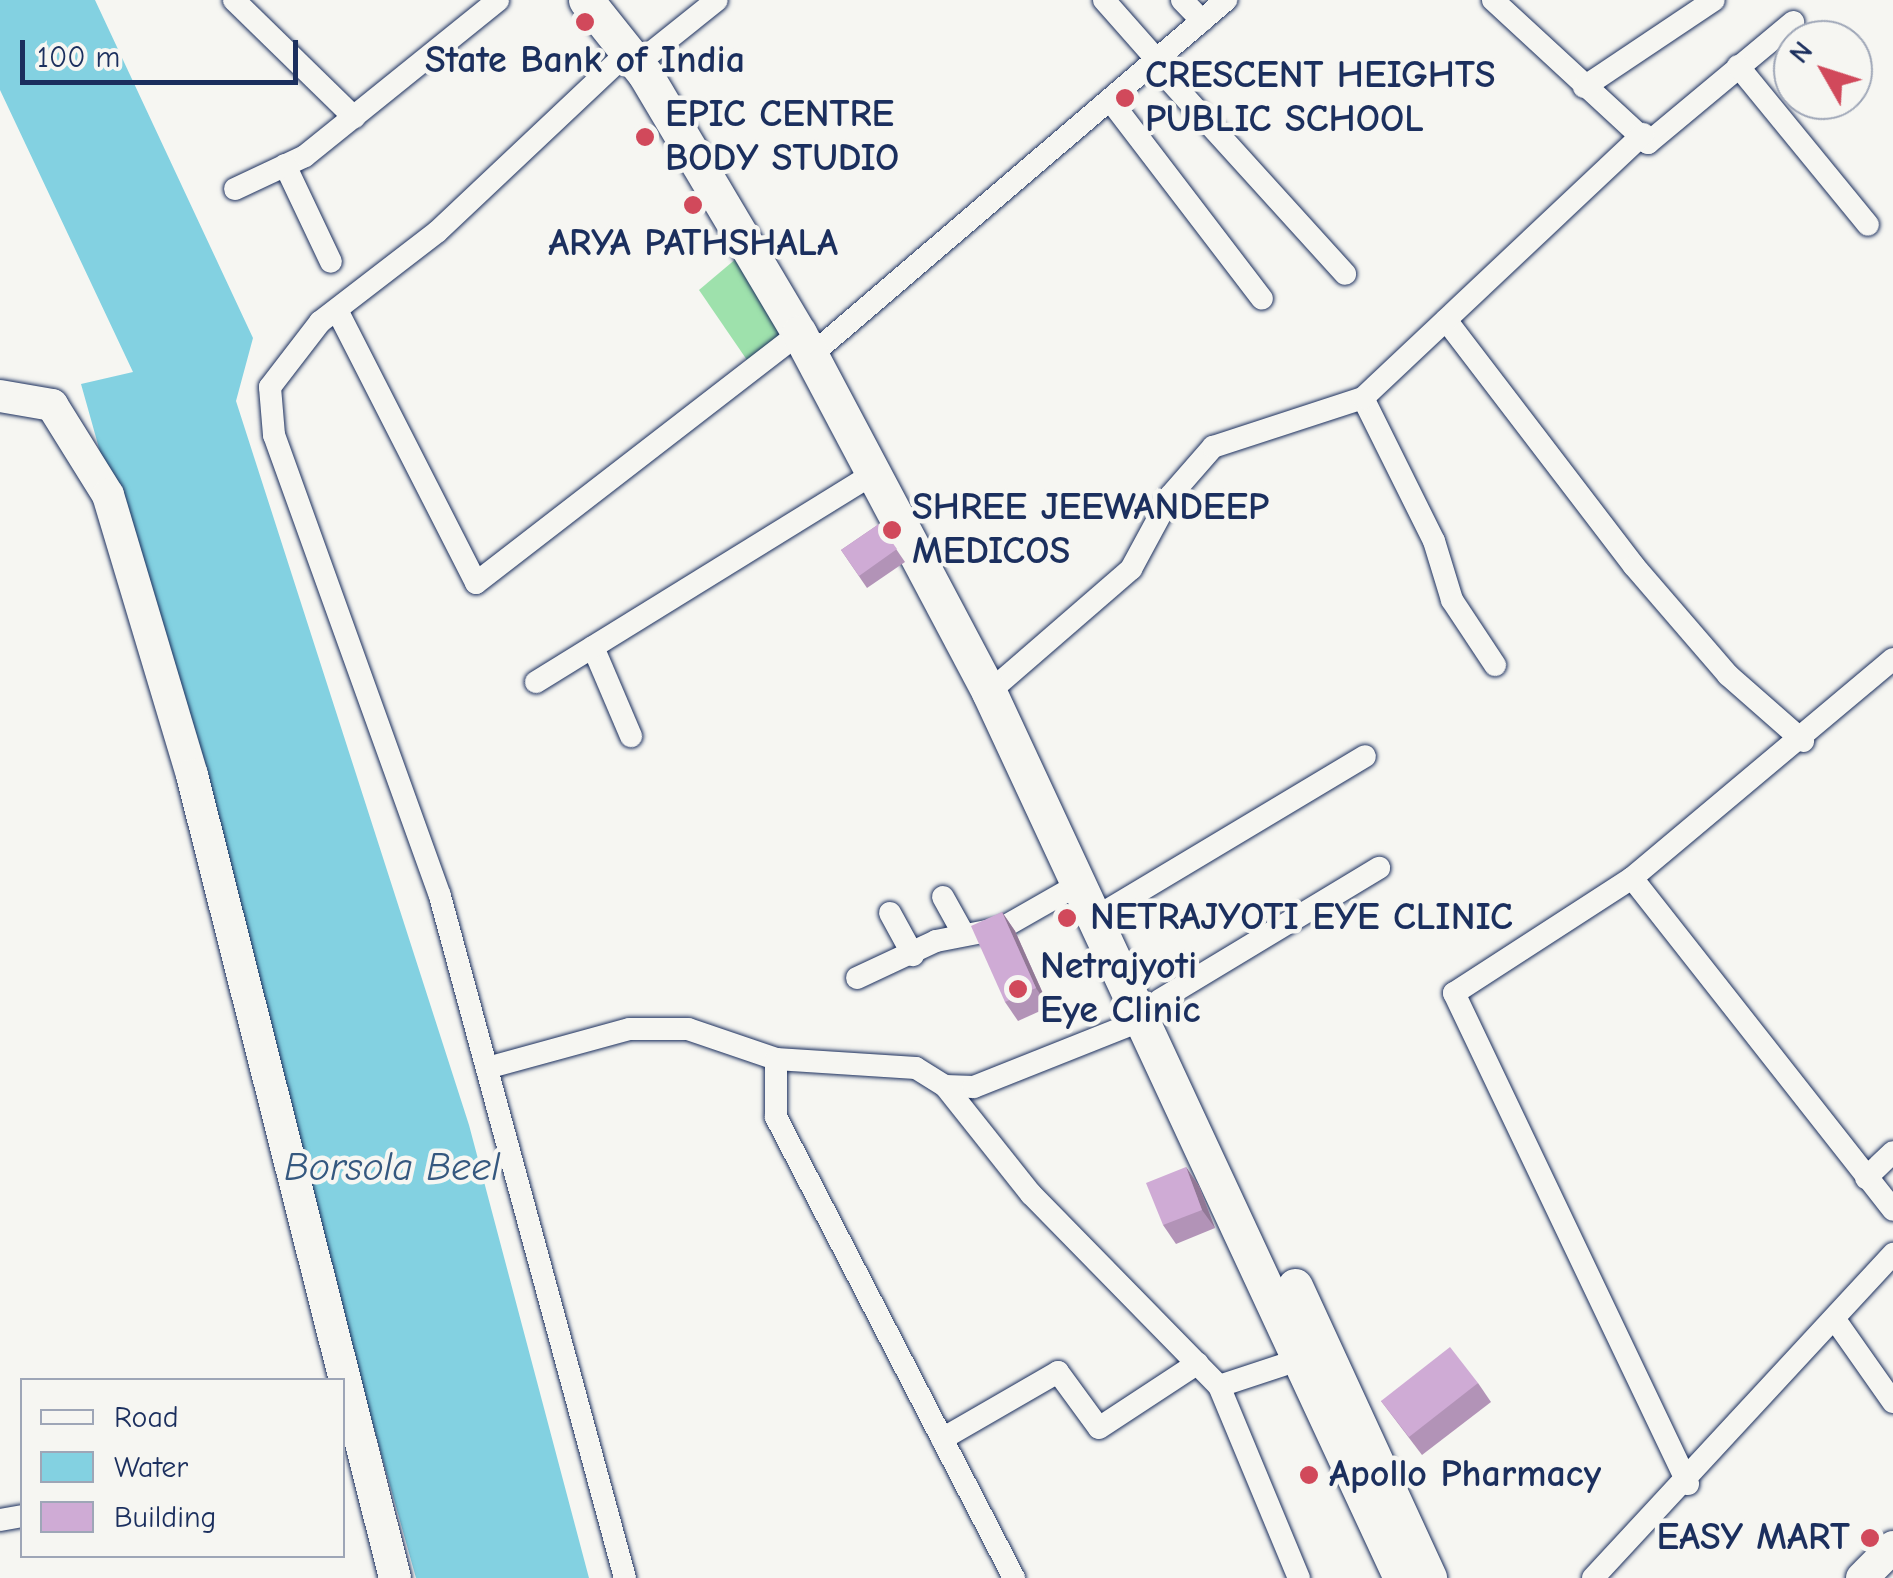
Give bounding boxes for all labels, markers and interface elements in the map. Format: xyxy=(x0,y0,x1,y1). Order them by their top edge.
marker: State Bank of India xyxy=(574,11,596,33)
scale bar xyxy=(25,20,302,82)
north arrow xyxy=(1773,20,1873,120)
text: N xyxy=(1783,35,1819,70)
place label: State Bank of India xyxy=(425,38,745,84)
text: 100 m xyxy=(37,40,120,75)
place label: CRESCENT HEIGHTS PUBLIC SCHOOL xyxy=(1145,53,1496,142)
marker: CRESCENT HEIGHTS PUBLIC SCHOOL xyxy=(1114,87,1136,109)
place label: EPIC CENTRE BODY STUDIO xyxy=(665,92,899,182)
marker: EPIC CENTRE BODY STUDIO xyxy=(634,126,656,148)
marker: ARYA PATHSHALA xyxy=(682,194,704,216)
place label: ARYA PATHSHALA xyxy=(548,221,838,267)
place label: SHREE JEEWANDEEP MEDICOS xyxy=(912,485,1269,574)
marker: SHREE JEEWANDEEP MEDICOS xyxy=(881,519,903,541)
place label: NETRAJYOTI EYE CLINIC xyxy=(1090,895,1513,941)
marker: NETRAJYOTI EYE CLINIC xyxy=(1054,905,1080,931)
place label: Netrajyoti Eye Clinic xyxy=(1040,944,1200,1034)
marker: Netrajyoti Eye Clinic xyxy=(1005,976,1031,1002)
water label: Borsola Beel xyxy=(284,1143,500,1191)
legend xyxy=(20,1378,345,1558)
text: Road xyxy=(114,1400,179,1435)
text: Water xyxy=(114,1450,188,1485)
place label: Apollo Pharmacy xyxy=(1329,1452,1601,1498)
marker: Apollo Pharmacy xyxy=(1298,1464,1320,1486)
text: Building xyxy=(114,1500,217,1535)
place label: EASY MART xyxy=(1656,1515,1850,1561)
marker: EASY MART xyxy=(1859,1527,1881,1549)

